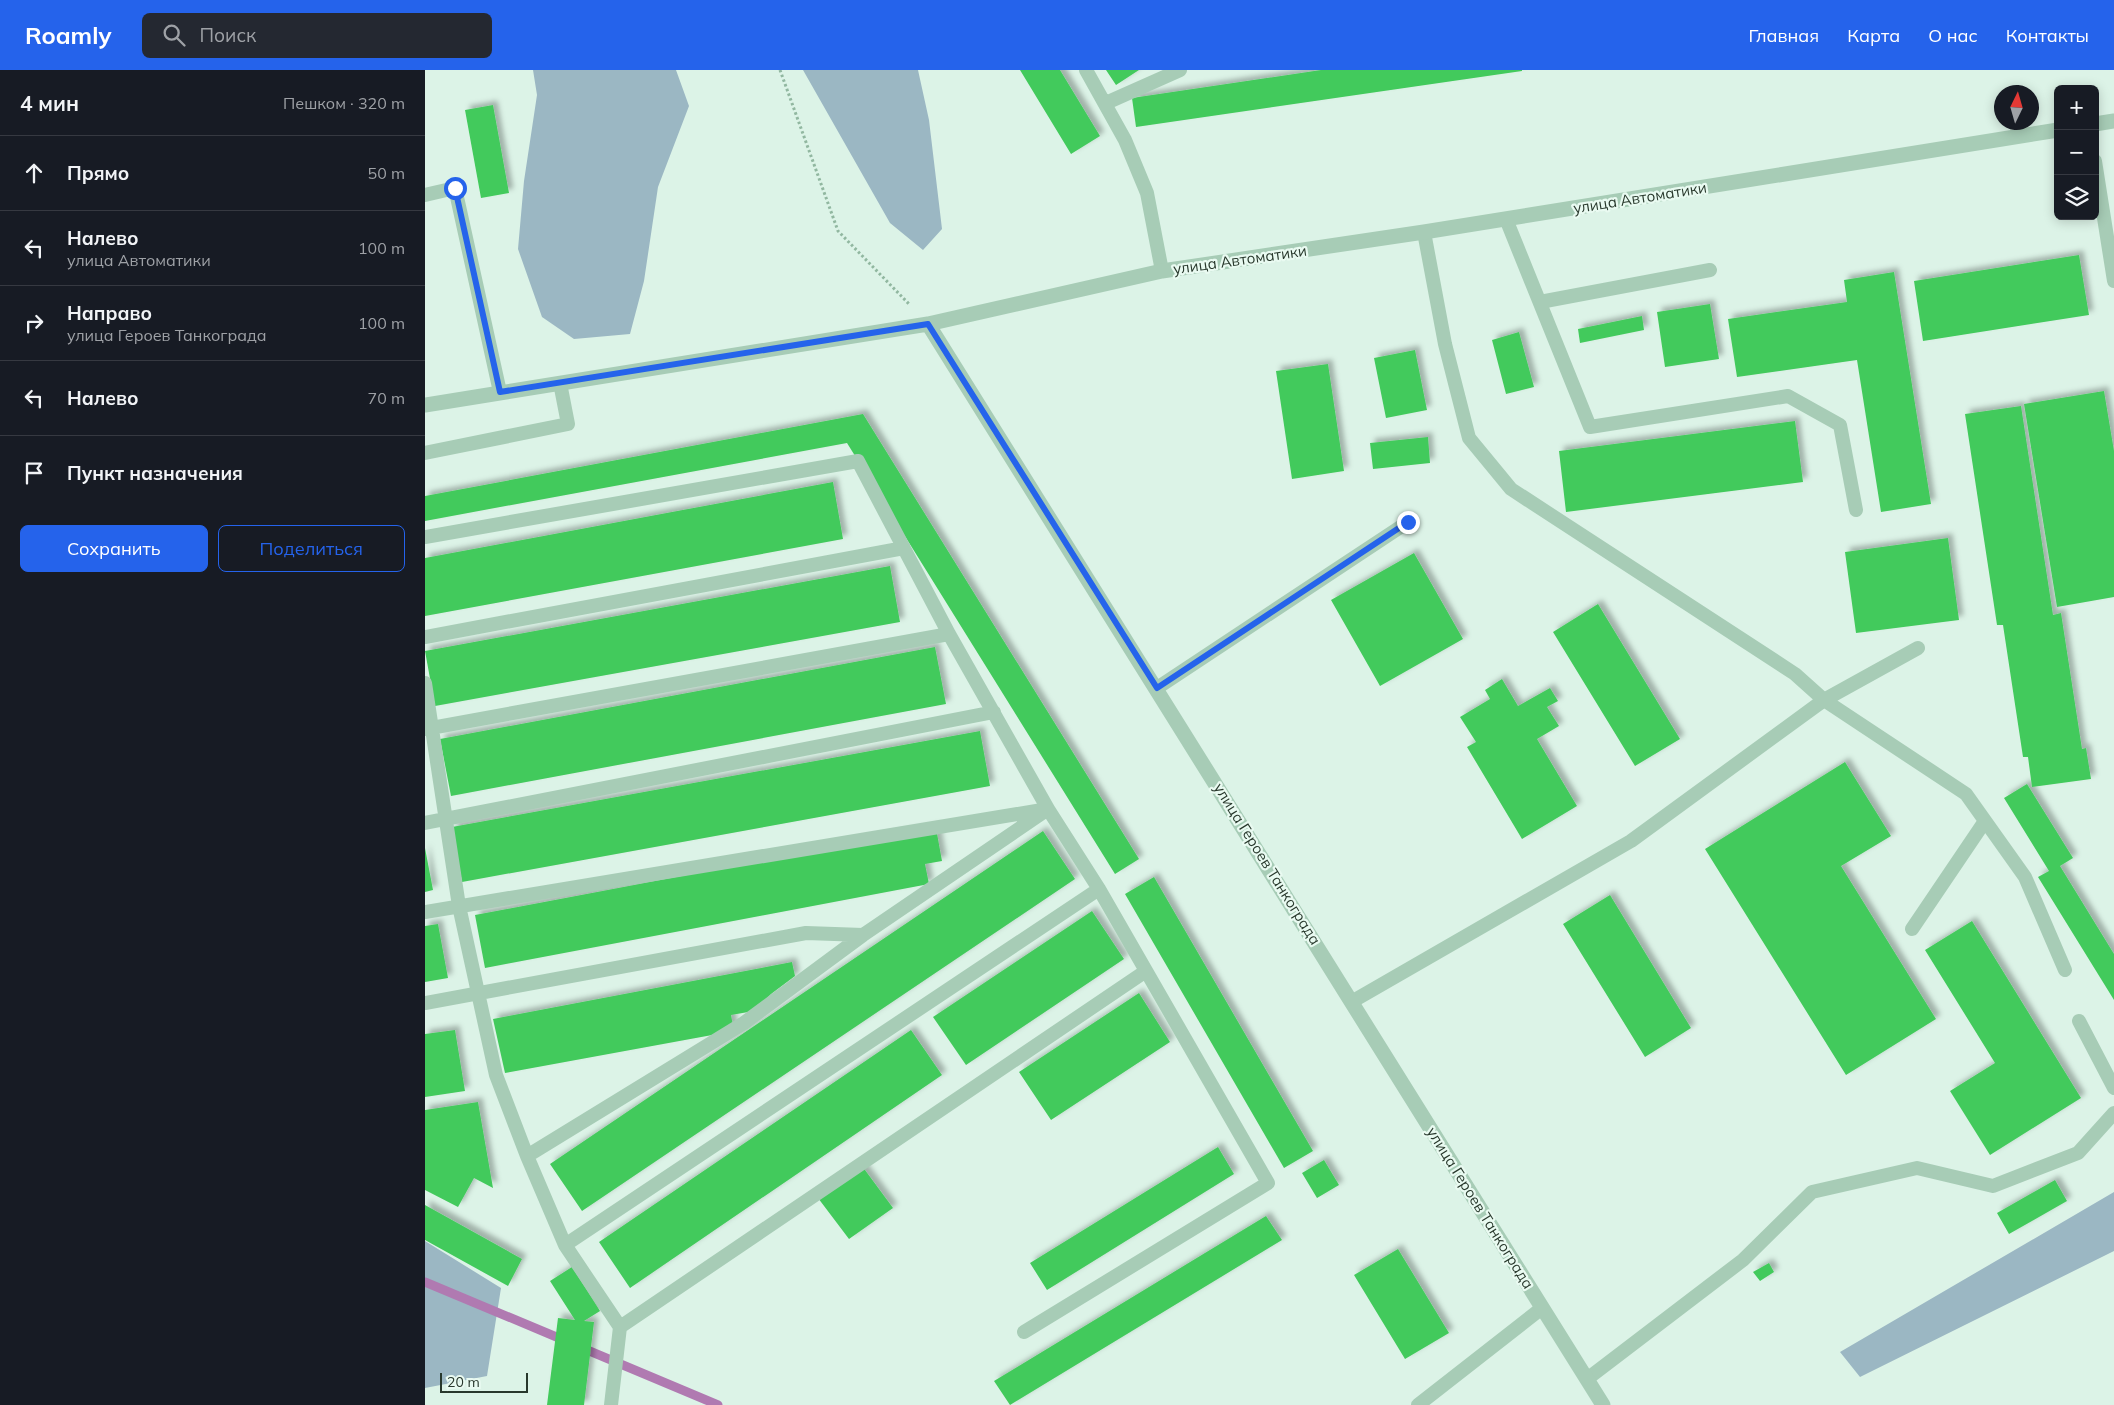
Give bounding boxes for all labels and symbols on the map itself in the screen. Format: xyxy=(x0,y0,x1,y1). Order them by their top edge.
north arrow xyxy=(1994,85,2039,130)
route start xyxy=(444,177,467,200)
street label: улица Автоматики xyxy=(1572,178,1708,217)
street label: улица Автоматики xyxy=(1172,241,1308,278)
route end xyxy=(1397,511,1420,534)
street label: улица Героев Танкограда xyxy=(1210,779,1325,948)
street label: улица Героев Танкограда xyxy=(1423,1123,1538,1292)
scale bar xyxy=(440,1370,527,1393)

